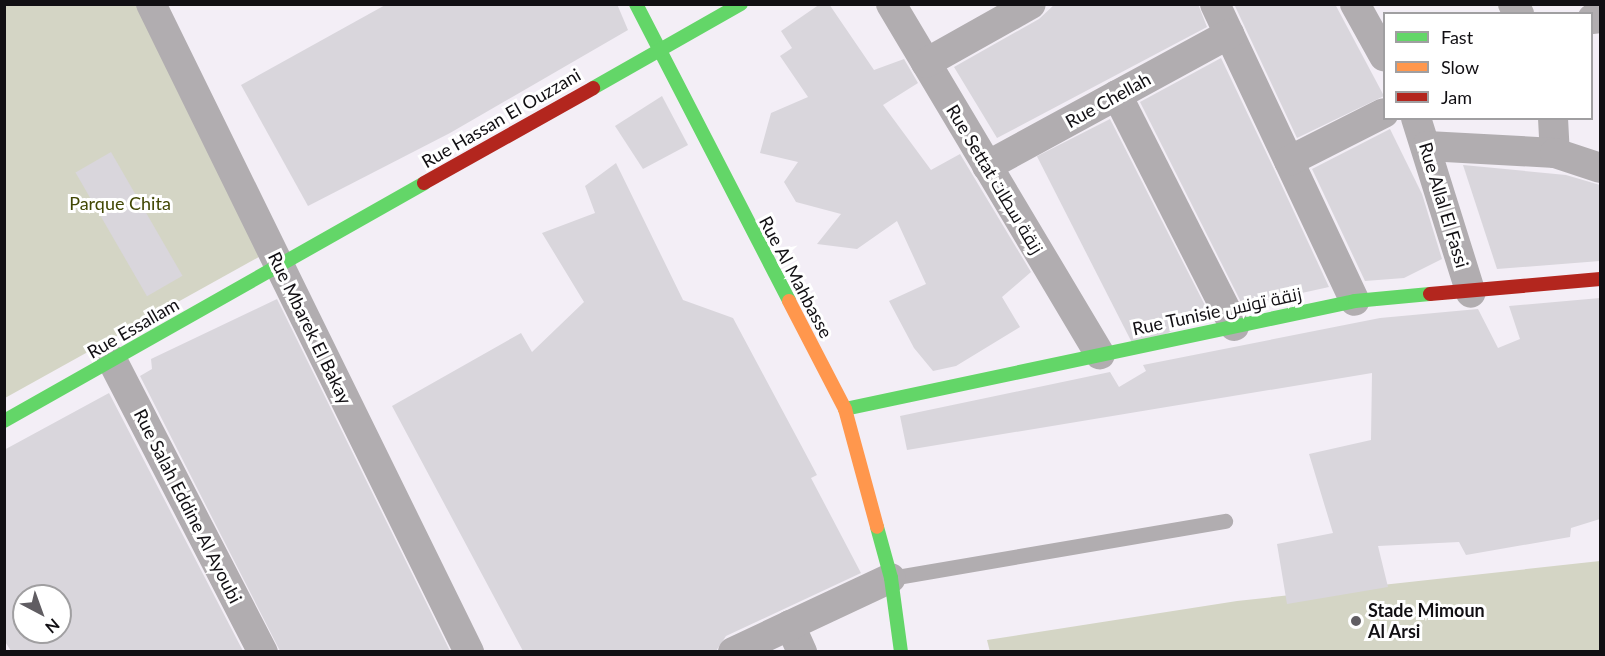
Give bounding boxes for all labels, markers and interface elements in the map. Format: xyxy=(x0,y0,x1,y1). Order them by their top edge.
legend xyxy=(1383,12,1593,120)
text: Fast xyxy=(1441,26,1473,48)
text: Slow xyxy=(1441,56,1479,78)
street label: Rue Hassan El Ouzzani xyxy=(418,64,584,172)
street label: Rue Chellah xyxy=(1062,68,1154,132)
text: Jam xyxy=(1441,86,1472,108)
street label: Rue Settat زنقة سطات xyxy=(942,100,1048,258)
street label: Rue Allal El Fassi xyxy=(1415,139,1473,271)
park label: Parque Chita xyxy=(69,192,171,214)
street label: Rue Al Mahbasse xyxy=(755,212,837,342)
street label: Rue Mbarek El Bakay xyxy=(264,248,356,408)
street label: Rue Tunisie زنقة تونس xyxy=(1130,282,1304,340)
street label: Rue Essallam xyxy=(83,293,183,363)
street label: Rue Salah Eddine Al Ayoubi xyxy=(129,405,247,607)
north arrow xyxy=(12,584,72,644)
place label: Stade Mimoun Al Arsi xyxy=(1368,600,1485,642)
marker: Stade Mimoun Al Arsi xyxy=(1349,614,1363,628)
text: N xyxy=(42,615,64,638)

